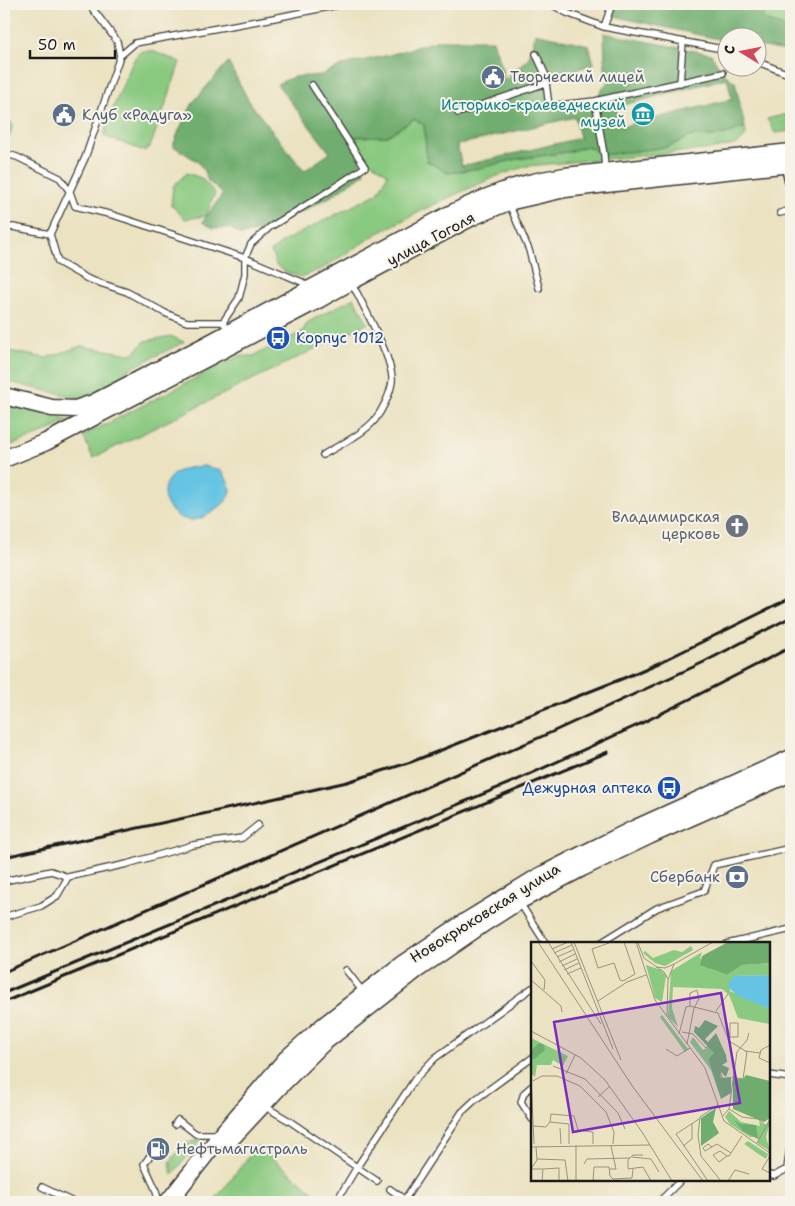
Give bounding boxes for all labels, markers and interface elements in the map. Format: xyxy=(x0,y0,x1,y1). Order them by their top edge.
scale bar xyxy=(30,28,115,60)
north arrow xyxy=(718,28,768,78)
text: 50 m xyxy=(38,35,76,55)
text: С xyxy=(720,44,739,56)
public building icon: Творческий лицей xyxy=(480,64,506,90)
place label: Творческий лицей xyxy=(510,67,645,87)
place label: Историко-краеведческий музей xyxy=(441,95,626,132)
museum icon: Историко-краеведческий музей xyxy=(630,101,656,127)
public building icon: Клуб «Радуга» xyxy=(51,102,77,128)
place label: Клуб «Радуга» xyxy=(82,105,192,125)
street label: улица Гоголя xyxy=(384,207,478,271)
bus stop icon: Корпус 1012 xyxy=(265,325,291,351)
place label: Корпус 1012 xyxy=(296,328,384,348)
place label: Владимирская церковь xyxy=(612,507,720,544)
church icon: Владимирская церковь xyxy=(724,513,750,539)
bus stop icon: Дежурная аптека xyxy=(656,775,682,801)
place label: Дежурная аптека xyxy=(523,778,653,798)
street label: Новокрюковская улица xyxy=(406,858,564,967)
bank icon: Сбербанк xyxy=(724,864,750,890)
place label: Сбербанк xyxy=(650,867,720,887)
inset map xyxy=(531,942,770,1181)
fuel station icon: Нефтьмагистраль xyxy=(145,1136,171,1162)
place label: Нефтьмагистраль xyxy=(176,1139,308,1159)

